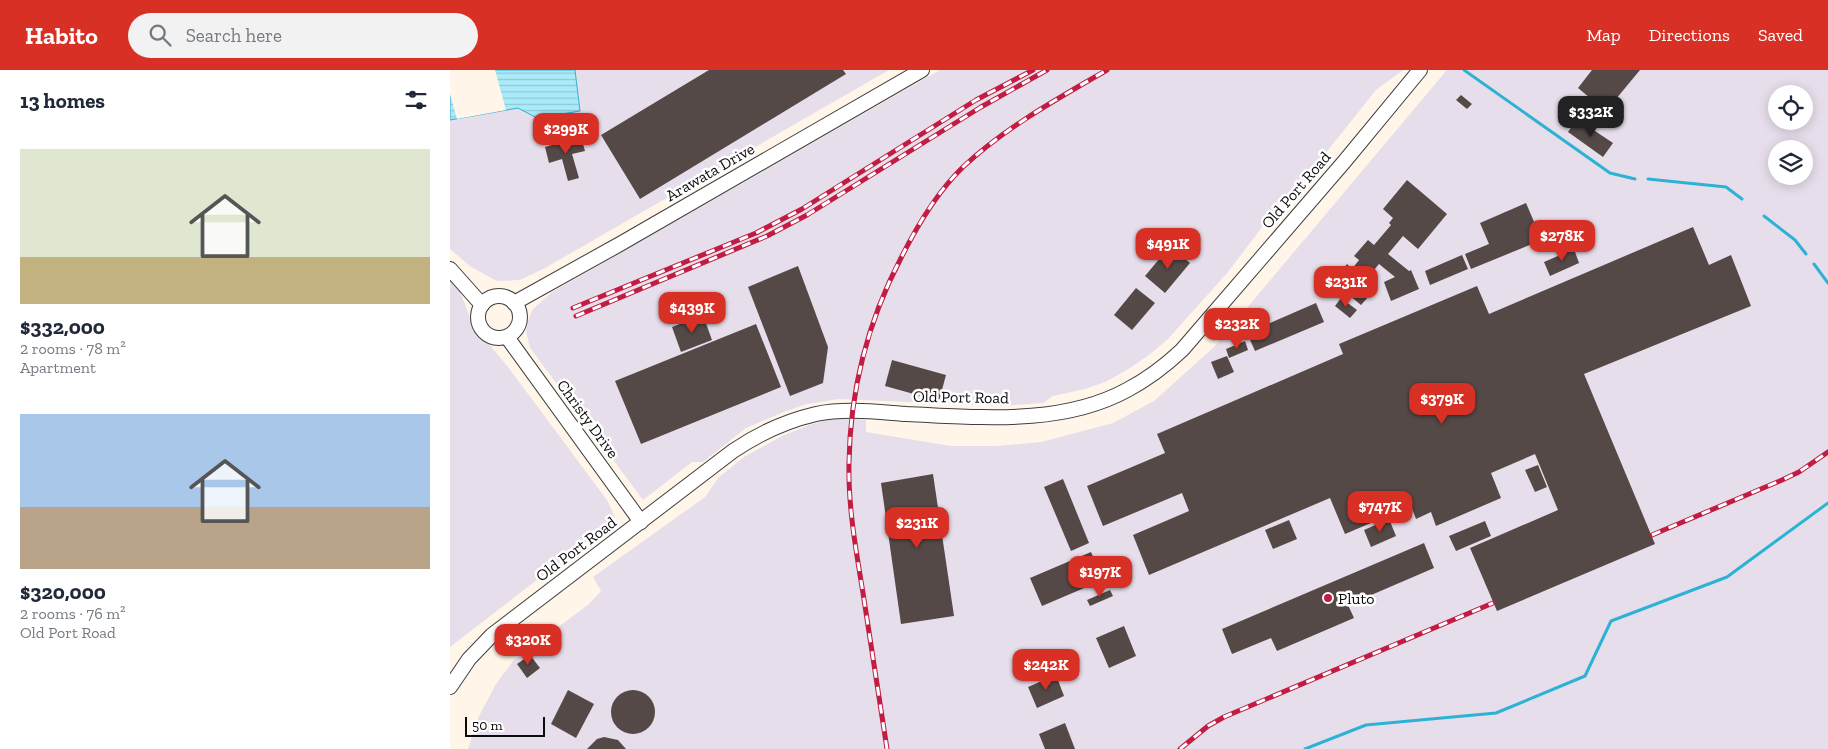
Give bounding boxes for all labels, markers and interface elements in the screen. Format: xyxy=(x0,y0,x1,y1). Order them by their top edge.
search box xyxy=(128,13,478,58)
text: Habito xyxy=(25,21,98,50)
icon: search xyxy=(146,21,174,49)
text: Search here xyxy=(186,24,282,47)
text: Map xyxy=(1586,24,1621,46)
text: Directions xyxy=(1649,24,1730,46)
text: Saved xyxy=(1758,24,1803,46)
map controls xyxy=(1768,85,1813,185)
button: locate xyxy=(1768,85,1813,130)
icon: filters xyxy=(402,86,430,114)
text: 13 homes xyxy=(20,88,105,113)
pin: $332K xyxy=(1556,96,1626,138)
text: $332K xyxy=(1569,102,1613,121)
pin: $299K xyxy=(531,112,601,155)
text: $299K xyxy=(544,119,588,138)
street label: Arawata Drive xyxy=(662,139,758,205)
button: layers xyxy=(1768,140,1813,185)
street label: Old Port Road xyxy=(1257,147,1335,232)
icon: home xyxy=(180,181,270,271)
pin: $278K xyxy=(1527,220,1597,262)
text: $278K xyxy=(1540,226,1584,245)
pin: $491K xyxy=(1133,228,1203,270)
text: $491K xyxy=(1147,234,1189,253)
pin: $231K xyxy=(1311,266,1381,308)
text: $231K xyxy=(1325,272,1367,291)
pin: $439K xyxy=(657,292,727,334)
text: $439K xyxy=(670,298,714,317)
pin: $232K xyxy=(1202,308,1272,350)
text: $332,000 xyxy=(20,314,105,339)
text: $232K xyxy=(1215,314,1259,333)
text: 2 rooms · 78 m² xyxy=(20,339,126,358)
text: Apartment xyxy=(20,358,96,377)
street label: Christy Drive xyxy=(553,376,623,462)
pin: $379K xyxy=(1407,382,1477,425)
street label: Old Port Road xyxy=(913,387,1009,407)
text: $379K xyxy=(1420,389,1464,408)
icon: home xyxy=(180,446,270,536)
pin: $747K xyxy=(1345,490,1415,533)
text: $747K xyxy=(1359,497,1402,516)
pin: $231K xyxy=(882,506,952,549)
street label: Old Port Road xyxy=(532,512,620,585)
text: $231K xyxy=(896,513,938,532)
pin: $197K xyxy=(1065,556,1135,598)
text: $197K xyxy=(1079,562,1121,581)
text: $320,000 xyxy=(20,579,106,604)
place label: Pluto xyxy=(1338,589,1375,608)
marker: Pluto xyxy=(1322,592,1334,604)
text: 2 rooms · 76 m² xyxy=(20,604,126,623)
text: Old Port Road xyxy=(20,623,116,642)
pin: $320K xyxy=(493,624,563,666)
text: $320K xyxy=(506,630,550,649)
pin: $242K xyxy=(1011,648,1081,691)
text: $242K xyxy=(1024,655,1068,674)
scale bar xyxy=(465,714,545,737)
text: 50 m xyxy=(472,717,503,734)

